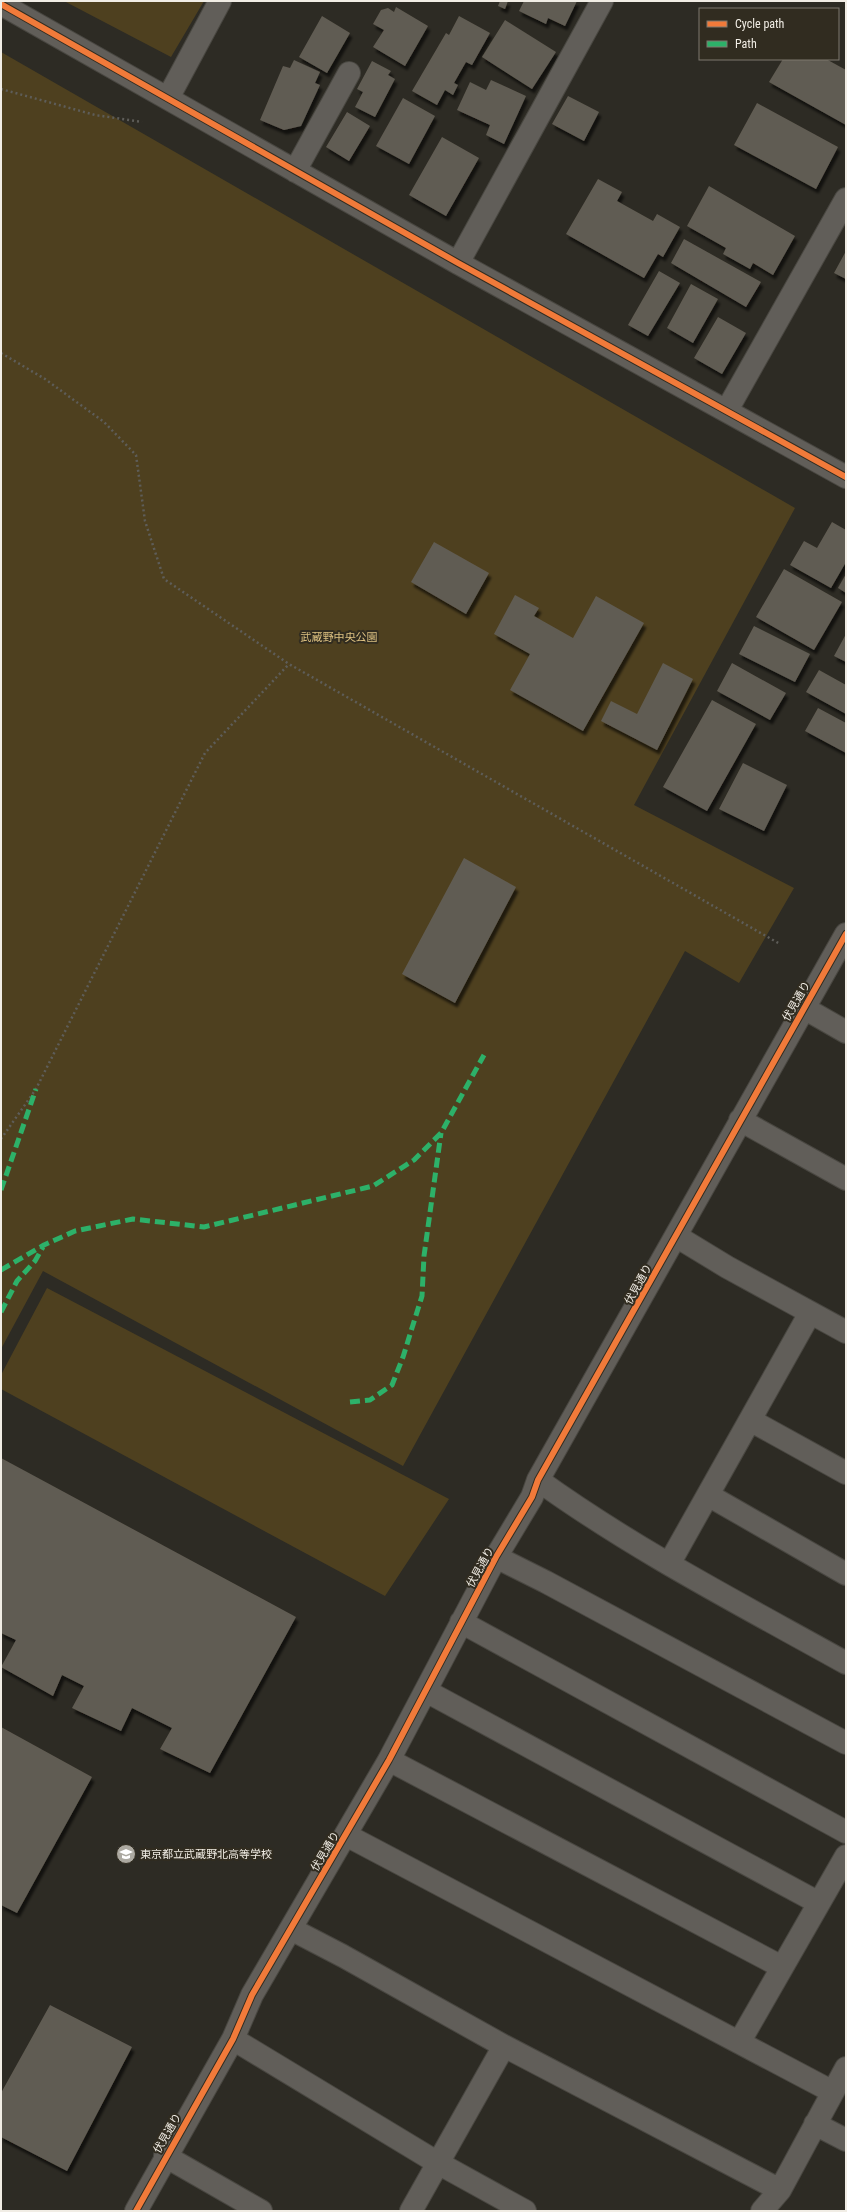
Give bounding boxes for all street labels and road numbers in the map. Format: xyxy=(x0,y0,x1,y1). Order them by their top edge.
street label: 伏見通り xyxy=(780,979,813,1024)
street label: 伏見通り xyxy=(622,1262,655,1307)
street label: 伏見通り xyxy=(464,1545,497,1590)
street label: 伏見通り xyxy=(309,1829,342,1873)
street label: 伏見通り xyxy=(151,2111,184,2156)

